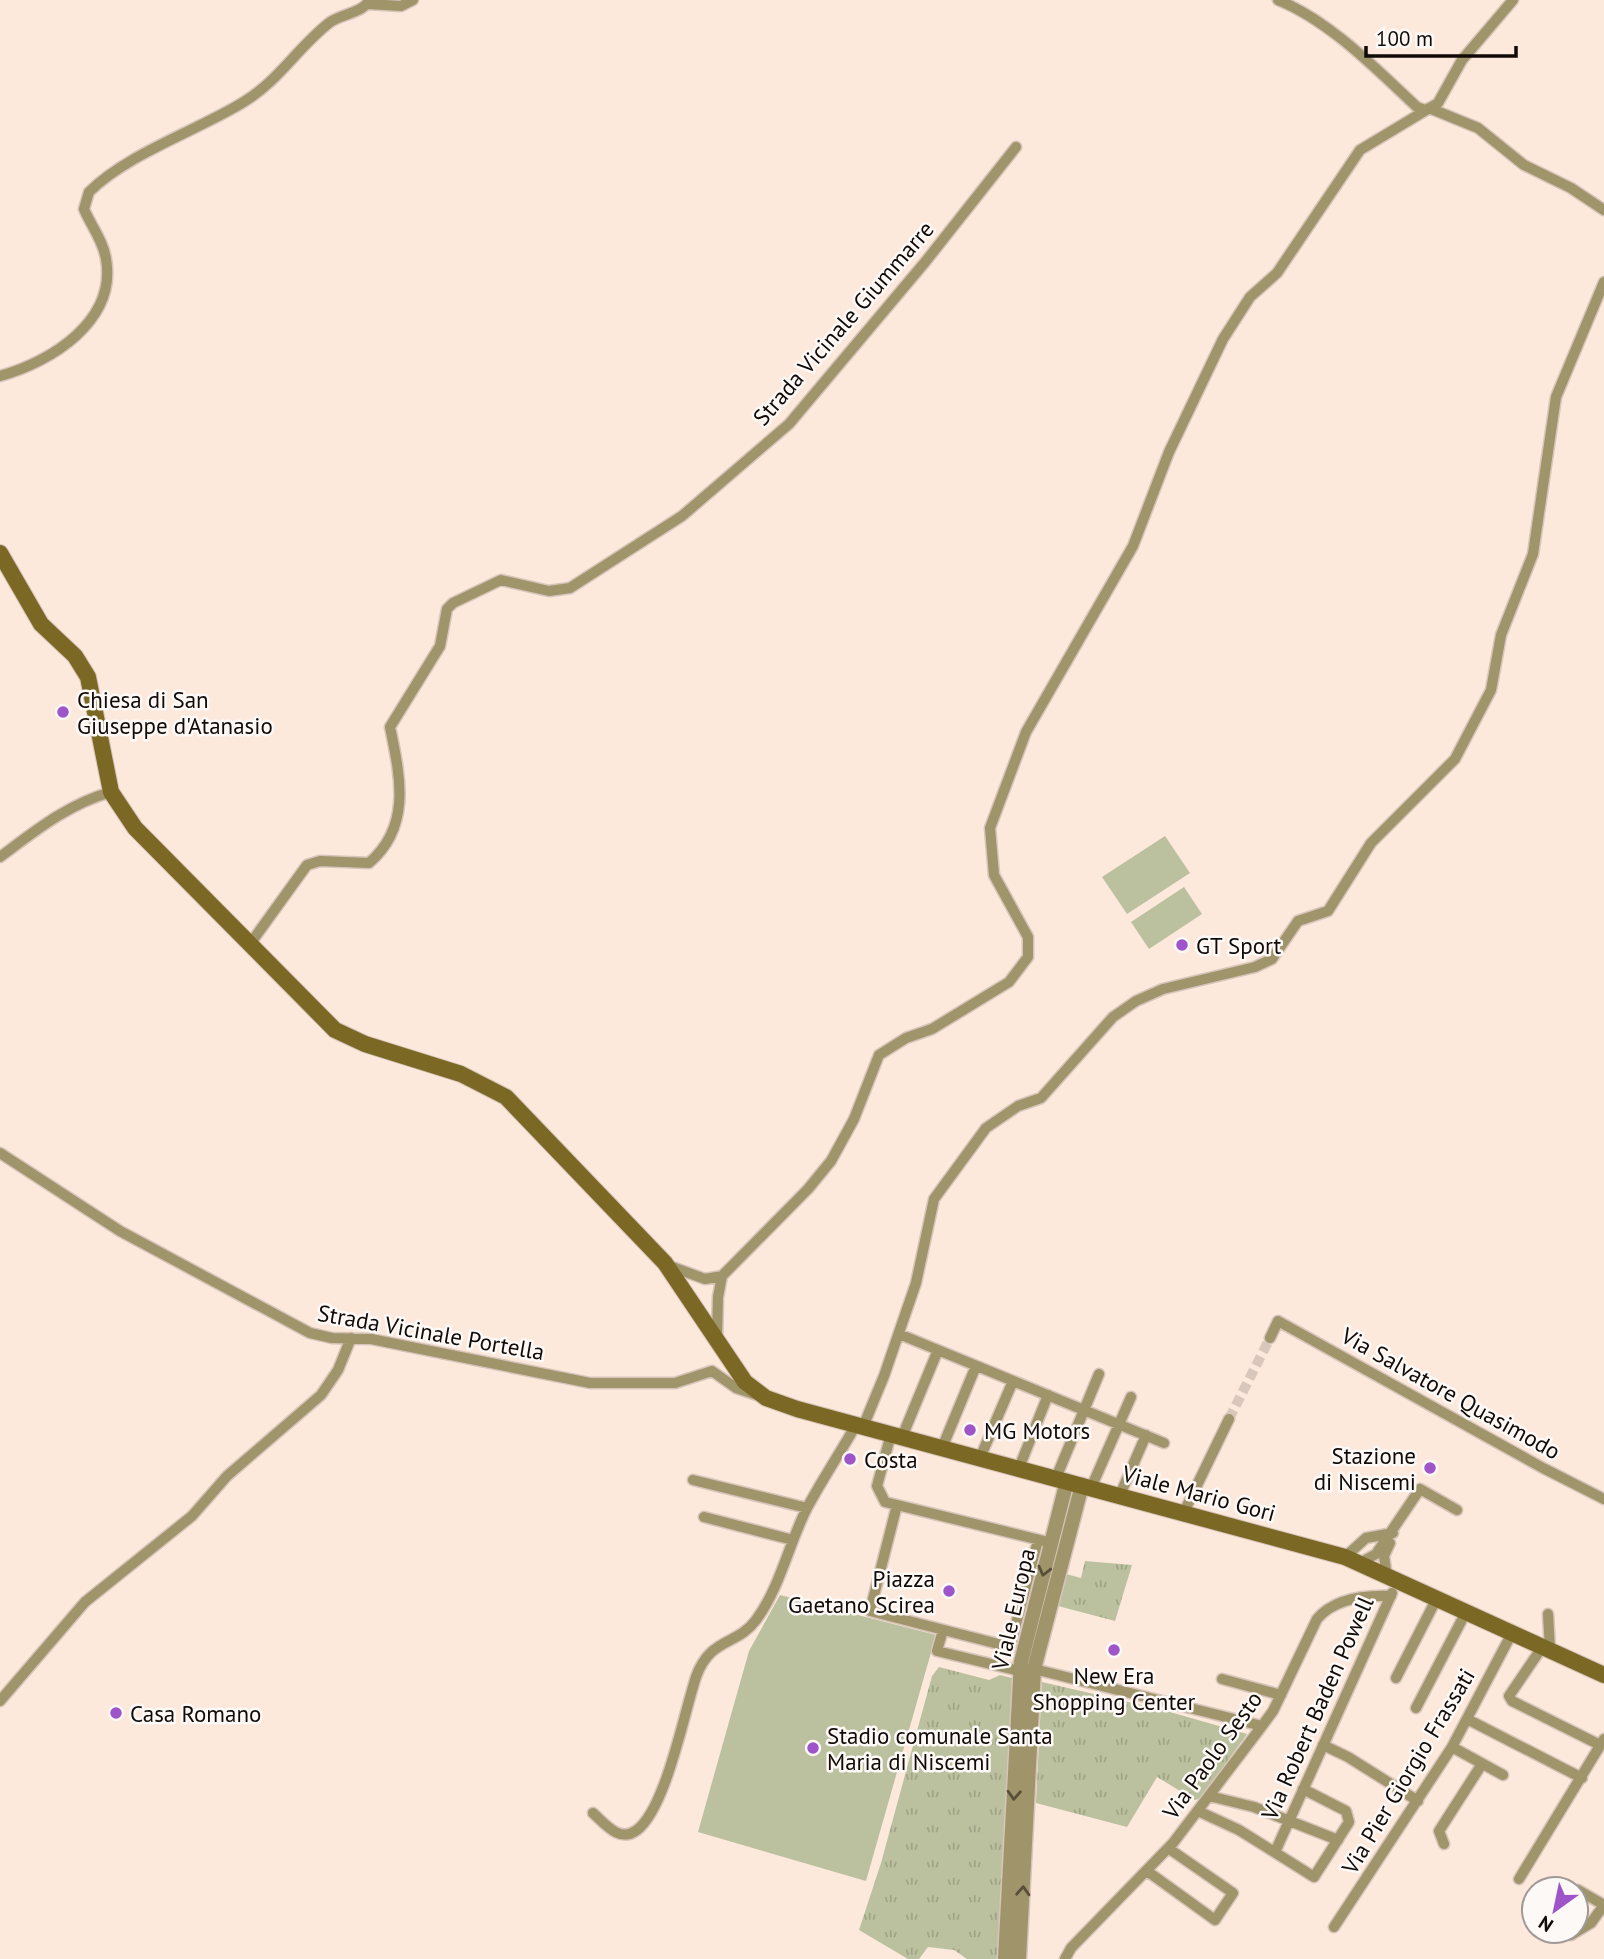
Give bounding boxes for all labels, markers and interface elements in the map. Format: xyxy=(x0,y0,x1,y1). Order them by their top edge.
scale bar xyxy=(1366,14,1516,58)
text: 100 m xyxy=(1376,25,1433,52)
street label: Strada Vicinale Giummarre xyxy=(746,215,940,431)
place label: Chiesa di San Giuseppe d'Atanasio xyxy=(77,685,273,740)
marker: Chiesa di San Giuseppe d'Atanasio xyxy=(55,704,71,720)
place label: GT Sport xyxy=(1196,931,1282,960)
marker: GT Sport xyxy=(1174,937,1190,953)
street label: Strada Vicinale Portella xyxy=(315,1298,547,1366)
street label: Via Salvatore Quasimodo xyxy=(1335,1320,1566,1465)
place label: MG Motors xyxy=(984,1416,1090,1445)
marker: MG Motors xyxy=(962,1422,978,1438)
place label: Stazione di Niscemi xyxy=(1314,1441,1416,1496)
place label: Costa xyxy=(864,1445,918,1474)
marker: Costa xyxy=(842,1451,858,1467)
street label: Viale Mario Gori xyxy=(1118,1458,1279,1527)
marker: Stazione di Niscemi xyxy=(1422,1460,1438,1476)
street label: Viale Europa xyxy=(985,1545,1041,1674)
place label: Piazza Gaetano Scirea xyxy=(788,1564,935,1619)
one-way arrow xyxy=(1038,1565,1052,1577)
marker: Piazza Gaetano Scirea xyxy=(941,1583,957,1599)
street label: Via Robert Baden Powell xyxy=(1254,1591,1380,1825)
marker: New Era Shopping Center xyxy=(1106,1642,1122,1658)
place label: New Era Shopping Center xyxy=(1033,1661,1196,1716)
street label: Via Pier Giorgio Frassati xyxy=(1335,1663,1481,1880)
street label: Via Paolo Sesto xyxy=(1155,1685,1268,1825)
place label: Casa Romano xyxy=(130,1699,261,1728)
marker: Casa Romano xyxy=(108,1705,124,1721)
place label: Stadio comunale Santa Maria di Niscemi xyxy=(827,1721,1053,1776)
marker: Stadio comunale Santa Maria di Niscemi xyxy=(805,1740,821,1756)
one-way arrow xyxy=(1007,1790,1022,1801)
north arrow xyxy=(1520,1875,1590,1945)
one-way arrow xyxy=(1015,1885,1030,1896)
text: N xyxy=(1534,1911,1558,1938)

